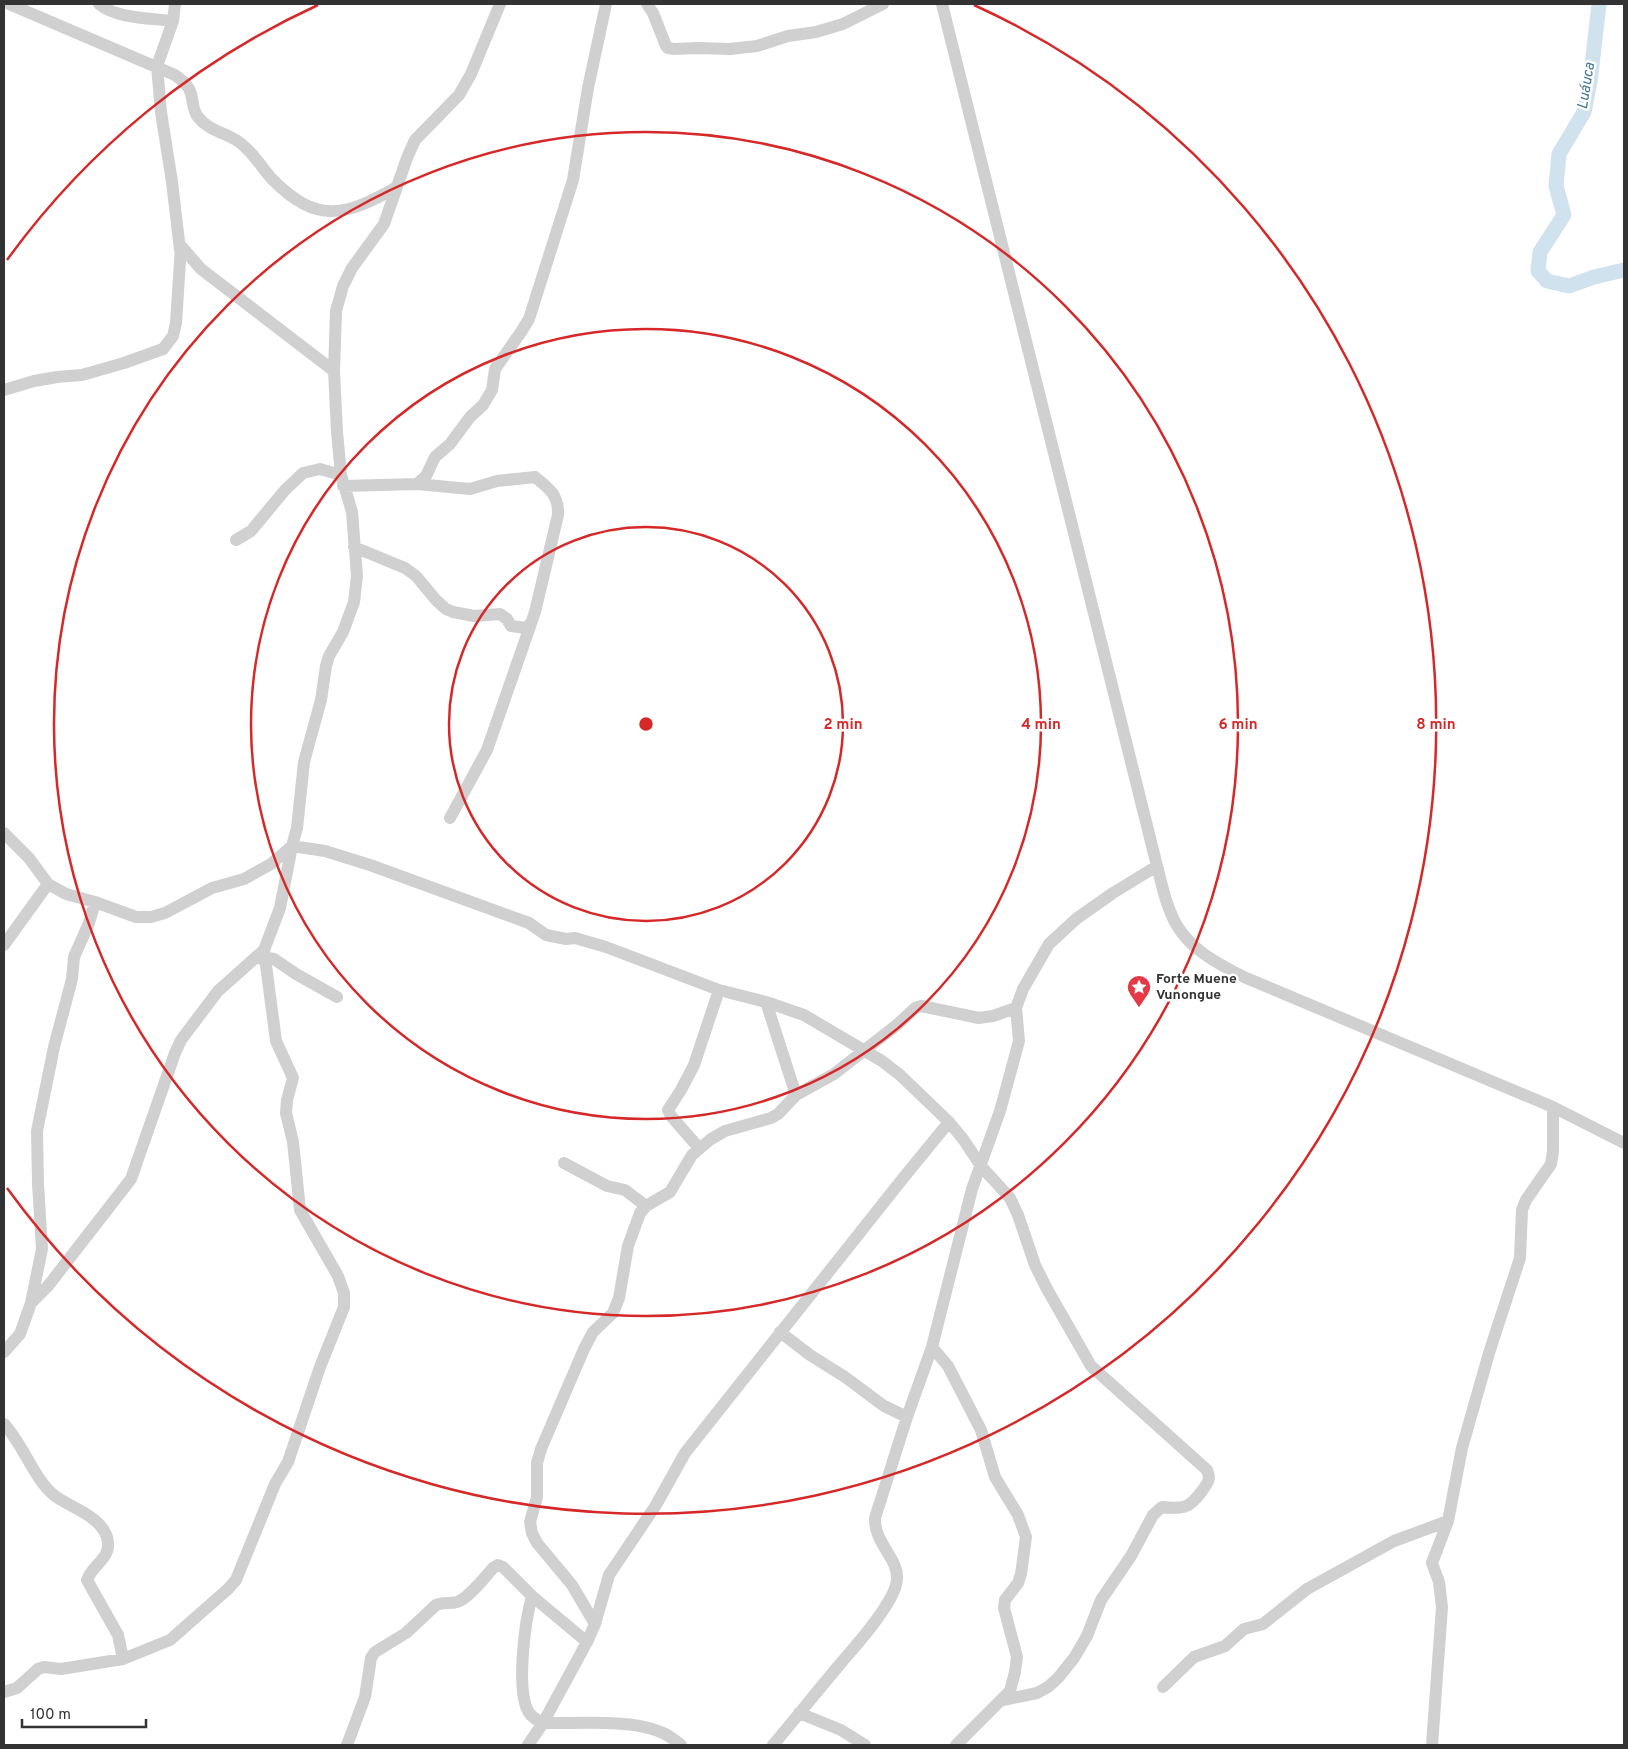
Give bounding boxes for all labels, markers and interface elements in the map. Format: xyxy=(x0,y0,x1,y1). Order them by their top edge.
water label: Luáuca xyxy=(1574,61,1600,111)
centre of rings xyxy=(637,715,655,733)
text: 2 min xyxy=(823,716,863,735)
text: 4 min xyxy=(1021,716,1061,735)
text: 6 min xyxy=(1218,716,1258,735)
text: 8 min xyxy=(1416,716,1456,735)
place label: Forte Muene Vunongue xyxy=(1156,971,1237,1004)
place icon: Forte Muene Vunongue xyxy=(1126,974,1152,1008)
scale bar xyxy=(22,1696,146,1728)
text: 100 m xyxy=(30,1706,71,1725)

